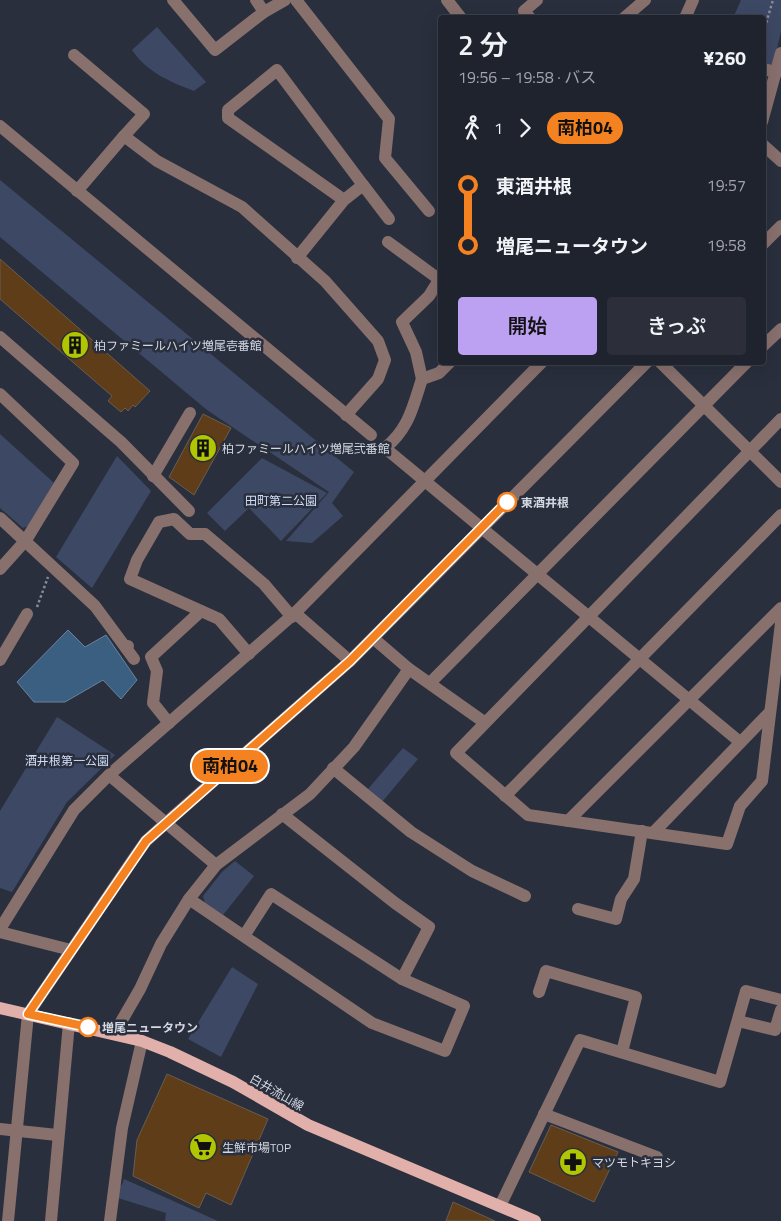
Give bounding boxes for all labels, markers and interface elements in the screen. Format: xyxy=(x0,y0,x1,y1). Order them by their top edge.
text: 2 分 xyxy=(458,23,508,66)
text: ¥260 xyxy=(703,43,746,72)
text: 19:56 – 19:58 · バス xyxy=(458,65,596,89)
icon: walk xyxy=(458,114,486,142)
icon: forward xyxy=(511,114,539,142)
text: 南柏04 xyxy=(557,114,613,141)
text: 1 xyxy=(494,116,503,140)
text: 東酒井根 xyxy=(496,171,572,200)
text: 19:57 xyxy=(707,173,746,197)
text: 増尾ニュータウン xyxy=(496,231,648,260)
text: 19:58 xyxy=(707,233,746,257)
button: 開始 xyxy=(458,297,597,355)
button: きっぷ xyxy=(607,297,746,355)
building icon: 柏ファミールハイツ増尾壱番館 xyxy=(60,330,90,360)
place label: 柏ファミールハイツ増尾壱番館 xyxy=(94,336,262,355)
building icon: 柏ファミールハイツ増尾弐番館 xyxy=(188,433,218,463)
place label: 柏ファミールハイツ増尾弐番館 xyxy=(222,439,390,458)
park label: 田町第二公園 xyxy=(245,491,317,510)
marker: 東酒井根 xyxy=(497,492,517,512)
place label: 東酒井根 xyxy=(521,493,569,512)
line badge: 南柏04 xyxy=(195,750,265,782)
park label: 酒井根第一公園 xyxy=(25,751,109,770)
text: 南柏04 xyxy=(202,752,258,779)
marker: 増尾ニュータウン xyxy=(78,1017,98,1037)
place label: 増尾ニュータウン xyxy=(102,1018,198,1037)
street label: 白井流山線 xyxy=(246,1069,308,1115)
supermarket icon: 生鮮市場TOP xyxy=(188,1132,218,1162)
place label: 生鮮市場TOP xyxy=(222,1138,291,1157)
pharmacy icon: マツモトキヨシ xyxy=(558,1147,588,1177)
place label: マツモトキヨシ xyxy=(592,1153,676,1172)

